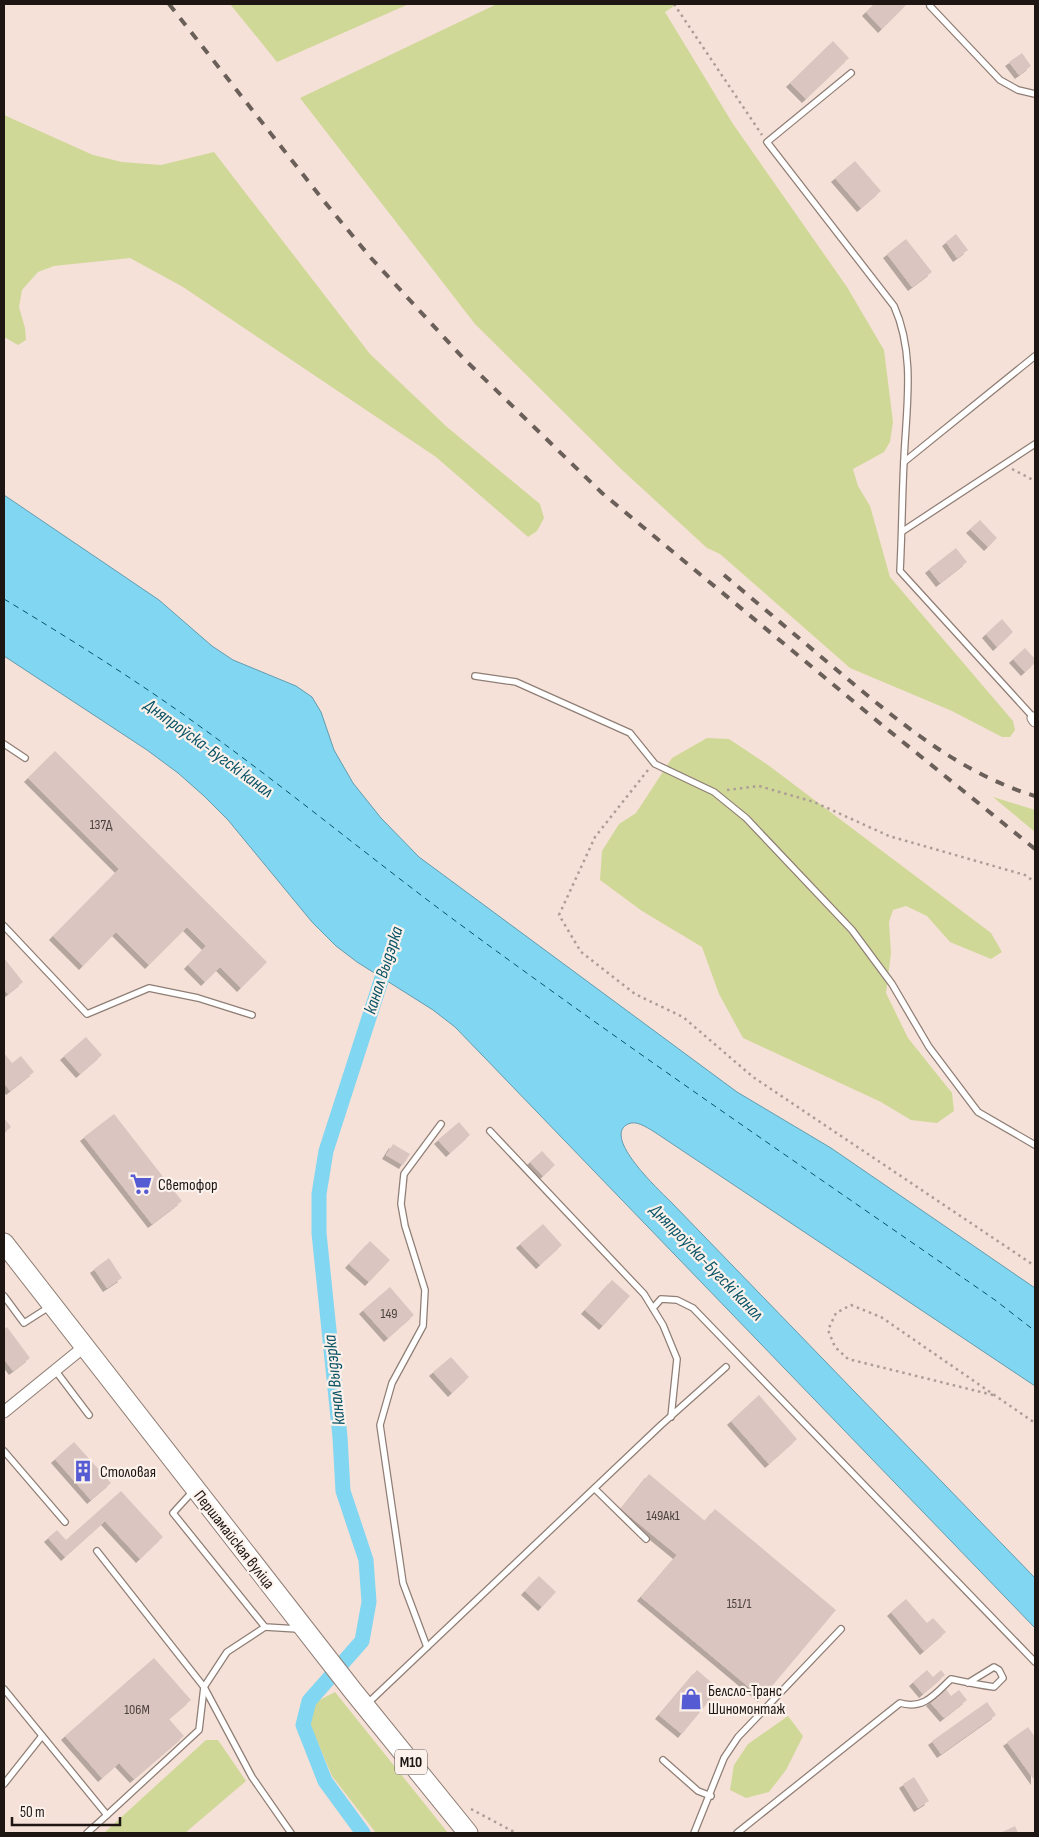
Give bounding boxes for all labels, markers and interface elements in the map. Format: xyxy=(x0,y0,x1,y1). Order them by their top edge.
water label: Дняпроўска-Бугскі канал xyxy=(139,694,277,802)
house number: 137Д xyxy=(90,816,113,833)
water label: канал Выдэрка xyxy=(359,923,408,1017)
supermarket icon: Светофор xyxy=(128,1171,154,1197)
place label: Светофор xyxy=(158,1176,218,1195)
water label: Дняпроўска-Бугскі канал xyxy=(645,1199,768,1325)
house number: 149 xyxy=(381,1305,397,1322)
water label: канал Выдэрка xyxy=(319,1333,350,1426)
building icon: Столовая xyxy=(70,1458,96,1484)
place label: Столовая xyxy=(100,1463,156,1482)
street label: Першамайская вуліца xyxy=(189,1487,278,1593)
house number: 149Ак1 xyxy=(646,1507,680,1524)
house number: 151/1 xyxy=(727,1595,751,1612)
place label: Белсло-Транс Шиномонтаж xyxy=(708,1682,786,1719)
shop icon: Белсло-Транс Шиномонтаж xyxy=(678,1686,704,1712)
house number: 106М xyxy=(124,1701,150,1718)
road number: М10 xyxy=(395,1750,427,1774)
scale bar xyxy=(12,1794,120,1826)
text: 50 m xyxy=(20,1803,45,1822)

